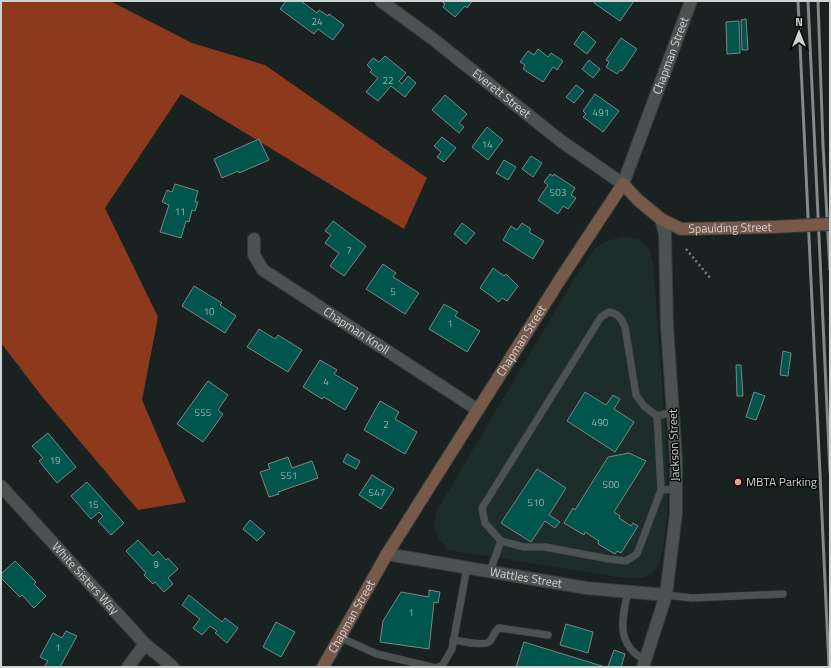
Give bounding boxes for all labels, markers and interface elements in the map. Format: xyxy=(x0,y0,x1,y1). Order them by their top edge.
north arrow xyxy=(779,12,819,52)
street label: Chapman Street xyxy=(647,13,694,97)
house number: 24 xyxy=(311,14,323,29)
text: N xyxy=(795,14,803,30)
street label: Everett Street xyxy=(468,64,536,123)
house number: 22 xyxy=(382,73,394,88)
house number: 491 xyxy=(593,105,609,120)
house number: 14 xyxy=(481,137,493,152)
house number: 503 xyxy=(550,185,566,200)
house number: 11 xyxy=(174,204,186,219)
street label: Spaulding Street xyxy=(688,217,773,238)
house number: 7 xyxy=(346,243,352,258)
house number: 5 xyxy=(390,284,396,299)
street label: Chapman Street xyxy=(491,300,551,380)
street label: Chapman Knoll xyxy=(320,302,394,359)
house number: 10 xyxy=(203,304,215,319)
house number: 1 xyxy=(447,316,453,331)
house number: 4 xyxy=(323,374,329,389)
house number: 555 xyxy=(195,405,212,420)
street label: Jackson Street xyxy=(663,408,684,482)
house number: 490 xyxy=(592,415,609,430)
house number: 2 xyxy=(383,417,389,432)
house number: 19 xyxy=(49,453,61,468)
house number: 551 xyxy=(281,468,297,483)
place label: MBTA Parking xyxy=(746,472,817,491)
house number: 500 xyxy=(603,477,620,492)
marker: MBTA Parking xyxy=(733,477,743,487)
house number: 547 xyxy=(369,485,385,500)
house number: 510 xyxy=(528,495,545,510)
house number: 15 xyxy=(87,497,99,512)
street label: White Sisters Way xyxy=(47,538,124,619)
house number: 9 xyxy=(153,557,159,572)
street label: Wattles Street xyxy=(489,562,564,593)
street label: Chapman Street xyxy=(323,575,380,656)
house number: 1 xyxy=(408,605,414,620)
house number: 1 xyxy=(55,640,61,655)

